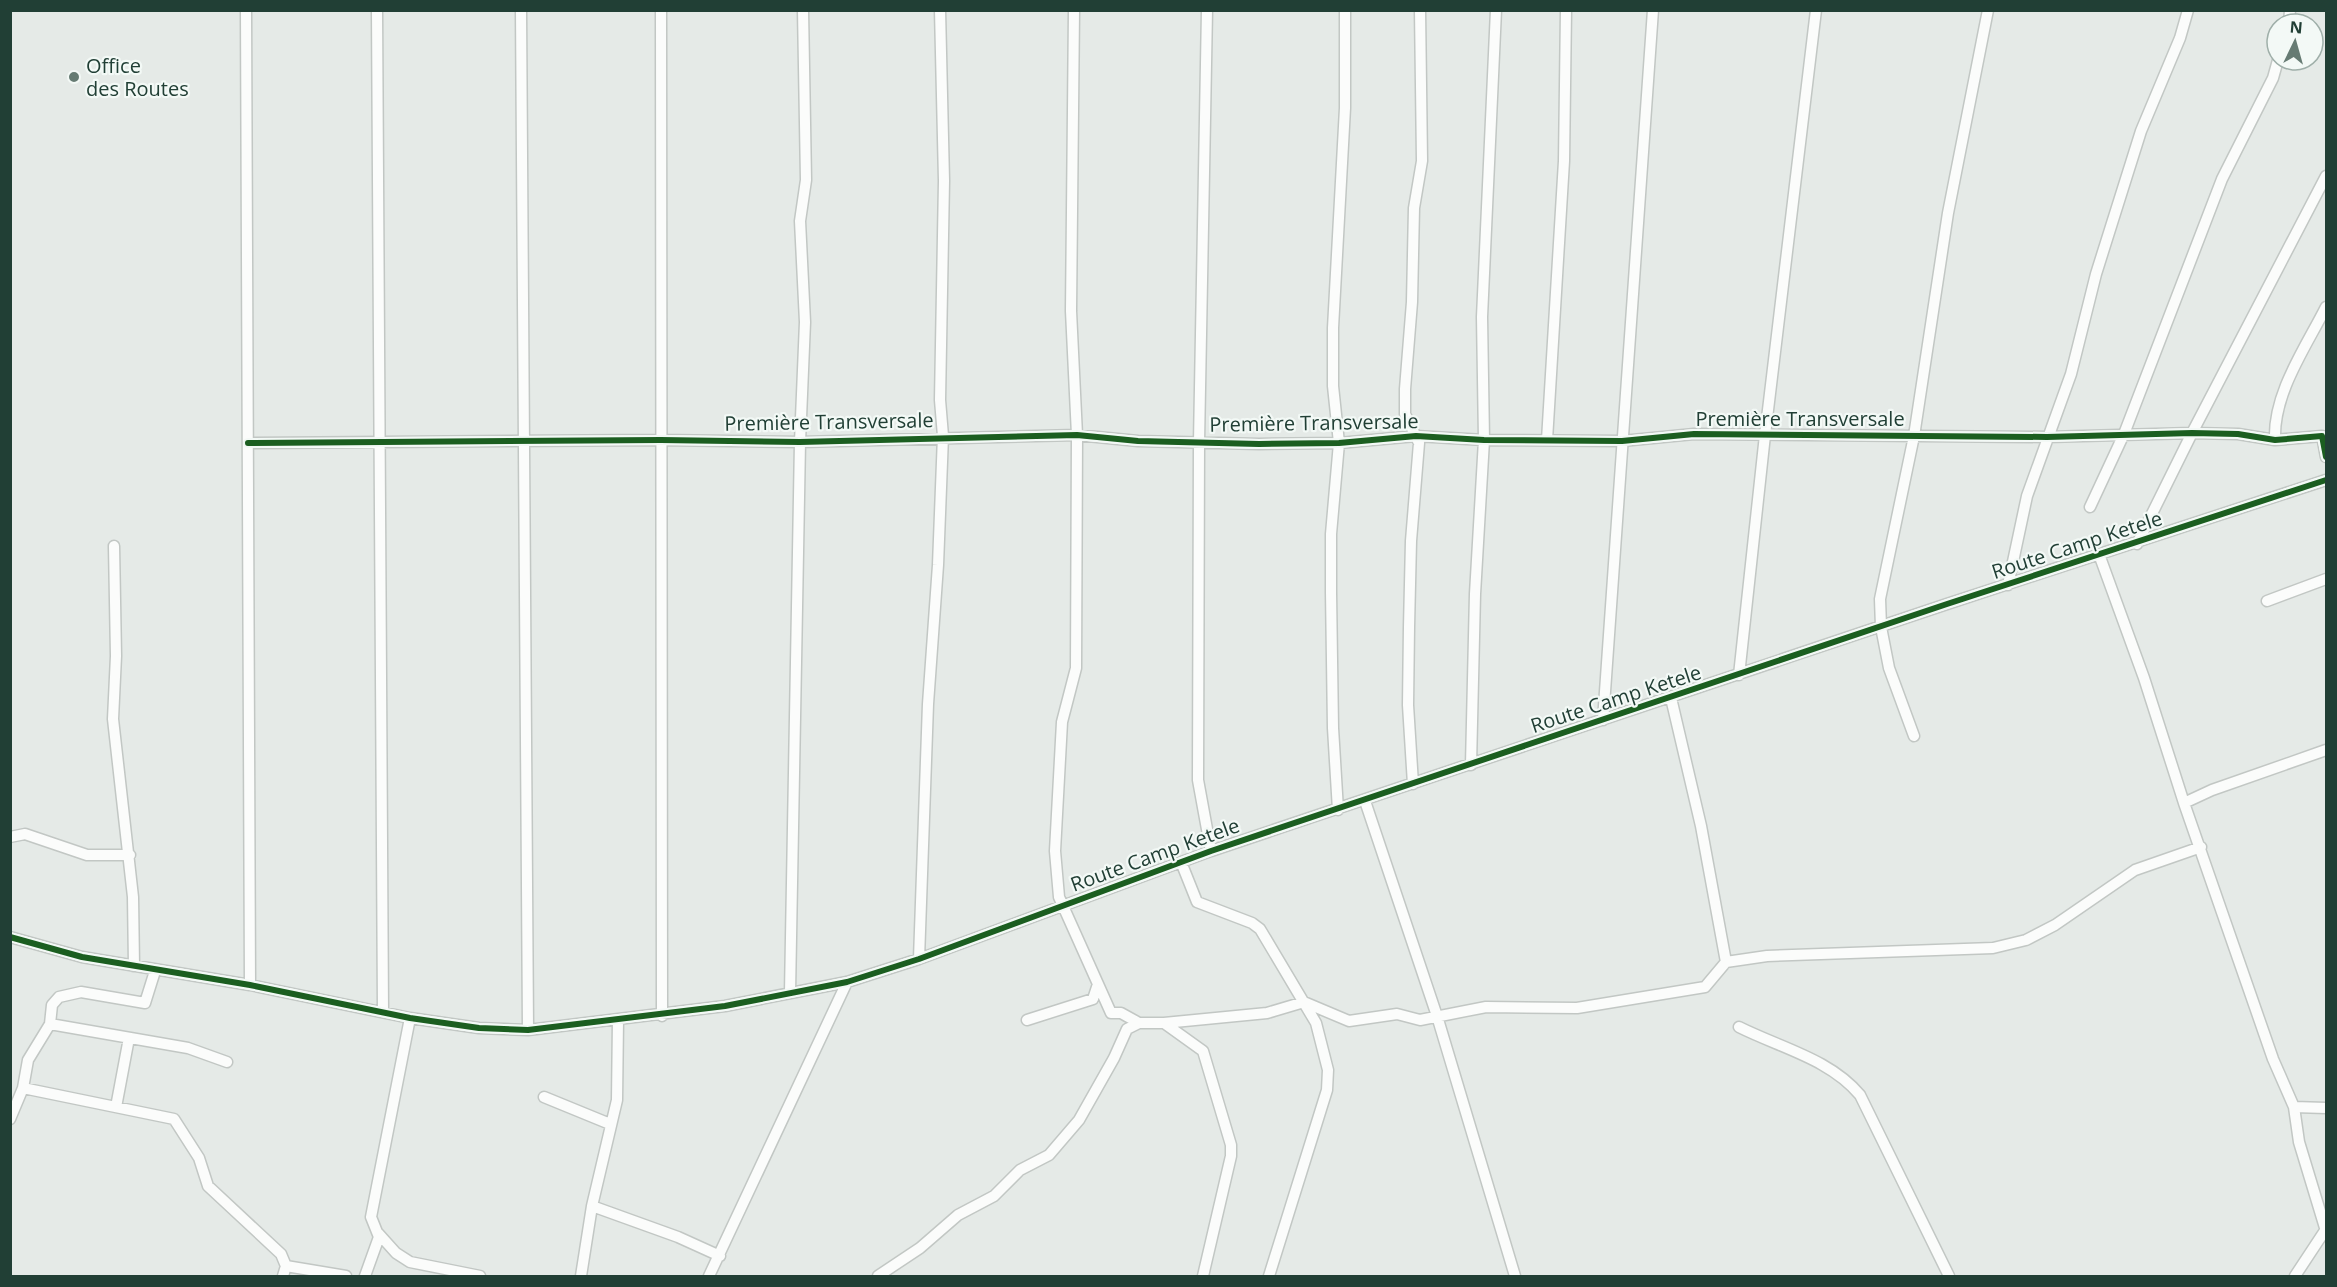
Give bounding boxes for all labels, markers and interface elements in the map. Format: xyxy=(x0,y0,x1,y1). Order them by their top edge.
north arrow xyxy=(2265,12,2325,72)
text: N xyxy=(2289,16,2304,39)
place label: Office des Routes xyxy=(86,52,189,102)
marker: Office des Routes xyxy=(67,70,81,84)
street label: Première Transversale xyxy=(1695,405,1905,432)
street label: Première Transversale xyxy=(724,406,934,437)
street label: Première Transversale xyxy=(1209,407,1419,438)
street label: Route Camp Ketele xyxy=(1988,504,2166,585)
street label: Route Camp Ketele xyxy=(1527,658,1705,739)
street label: Route Camp Ketele xyxy=(1067,811,1243,898)

